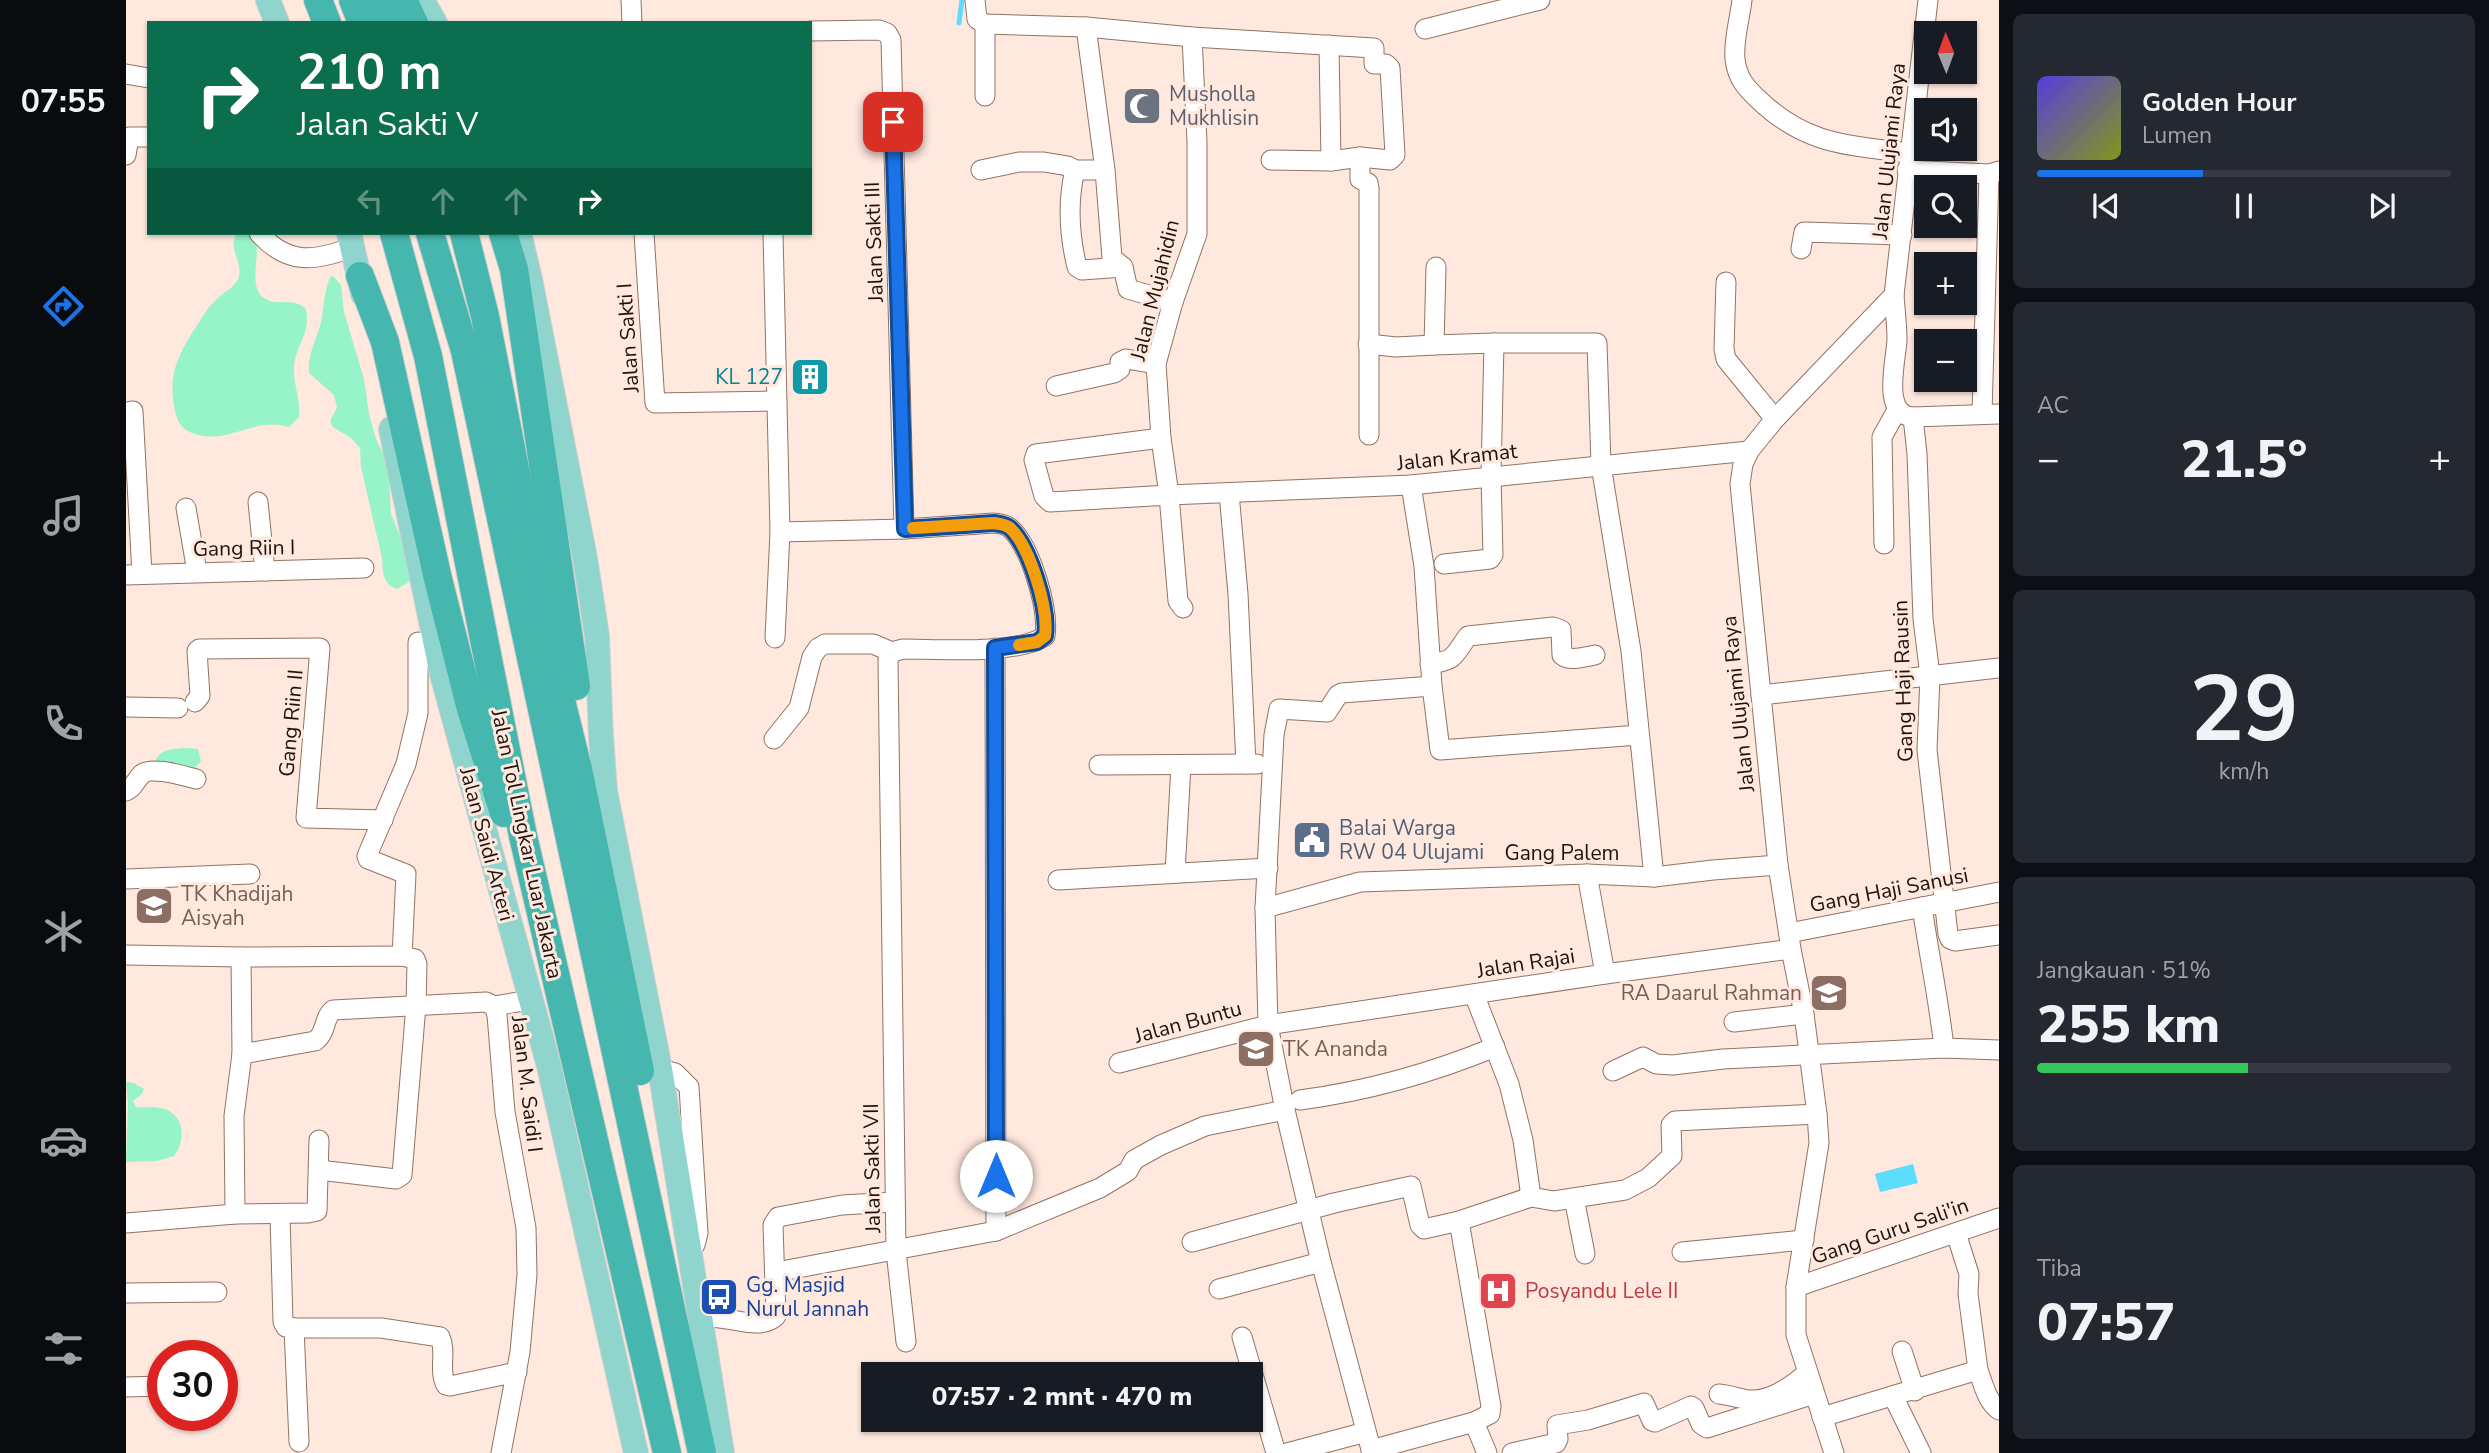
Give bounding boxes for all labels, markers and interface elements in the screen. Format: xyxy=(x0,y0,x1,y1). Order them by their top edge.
north arrow xyxy=(1914,21,1978,84)
map controls xyxy=(1914,21,1977,392)
text: 210 m xyxy=(297,39,441,106)
icon: right xyxy=(182,49,273,140)
street label: Jalan Ulujami Raya xyxy=(1866,62,1912,241)
text: 07:55 xyxy=(21,80,105,123)
place label: Musholla Mukhlisin xyxy=(1169,80,1259,132)
mosque icon: Musholla Mukhlisin xyxy=(1121,85,1163,127)
text: Golden Hour xyxy=(2142,85,2297,120)
pin xyxy=(863,92,923,152)
button: sound xyxy=(1914,98,1977,161)
text: Jalan Sakti V xyxy=(297,103,478,146)
icon: arrive xyxy=(874,103,912,141)
text: Lumen xyxy=(2142,120,2212,151)
button: search xyxy=(1914,175,1977,238)
street label: Jalan Sakti III xyxy=(858,181,890,304)
icon: left xyxy=(351,182,389,220)
icon: ahead xyxy=(424,182,462,220)
icon: ahead xyxy=(497,182,535,220)
icon: right xyxy=(570,182,608,220)
icon: previous xyxy=(2087,187,2125,225)
icon: pause xyxy=(2225,187,2263,225)
icon: next xyxy=(2363,187,2401,225)
street label: Jalan Mujahidin xyxy=(1124,217,1186,364)
button: + xyxy=(1914,252,1977,315)
icon: directions xyxy=(39,282,88,331)
street label: Jalan Sakti I xyxy=(610,282,646,395)
button: − xyxy=(1914,329,1977,392)
building icon: KL 127 xyxy=(789,356,831,398)
place label: KL 127 xyxy=(715,363,783,391)
text: AC xyxy=(2037,390,2069,421)
text: 21.5° xyxy=(2180,424,2308,495)
text: − xyxy=(2037,434,2060,485)
text: + xyxy=(2428,434,2451,485)
street label: Jalan Kramat xyxy=(1395,437,1519,477)
icon: music xyxy=(39,491,88,540)
street label: Gang Riin I xyxy=(193,533,295,563)
street label: Gang Haji Rausin xyxy=(1886,599,1920,763)
street label: Jalan Ulujami Raya xyxy=(1715,615,1761,794)
text: 29 xyxy=(2189,648,2299,772)
street label: Gang Riin II xyxy=(272,668,310,778)
icon: phone xyxy=(39,699,88,748)
street label: Jalan Tol Lingkar Luar Jakarta xyxy=(485,706,569,981)
text: km/h xyxy=(2219,756,2269,787)
street label: Jalan Saidi Arteri xyxy=(453,763,521,924)
place label: Balai Warga RW 04 Ulujami xyxy=(1339,814,1484,866)
public building icon: Balai Warga RW 04 Ulujami xyxy=(1291,819,1333,861)
street label: Gang Palem xyxy=(1504,839,1620,867)
street label: Gang Haji Sanusi xyxy=(1807,861,1971,919)
place label: TK Khadijah Aisyah xyxy=(181,880,293,932)
school or university icon: TK Khadijah Aisyah xyxy=(133,885,175,927)
icon: climate xyxy=(39,907,88,956)
street label: Jalan Rajai xyxy=(1474,941,1577,985)
text: Jangkauan · 51% xyxy=(2037,955,2211,986)
school or university icon: RA Daarul Rahman xyxy=(1808,972,1850,1014)
place label: RA Daarul Rahman xyxy=(1621,979,1802,1007)
text: 255 km xyxy=(2037,989,2220,1060)
street label: Jalan Buntu xyxy=(1130,994,1245,1050)
street label: Jalan M. Saidi I xyxy=(505,1013,549,1154)
school or university icon: TK Ananda xyxy=(1235,1028,1277,1070)
place label: TK Ananda xyxy=(1283,1035,1388,1063)
street label: Jalan Sakti VII xyxy=(857,1103,887,1234)
icon: car xyxy=(39,1116,88,1165)
position arrow xyxy=(959,1139,1033,1213)
street label: Gang Guru Sali'in xyxy=(1808,1191,1972,1271)
text: Tiba xyxy=(2037,1253,2082,1284)
hospital icon: Posyandu Lele II xyxy=(1477,1270,1519,1312)
place label: Gg. Masjid Nurul Jannah xyxy=(746,1271,869,1323)
bus stop icon: Gg. Masjid Nurul Jannah xyxy=(698,1276,740,1318)
place label: Posyandu Lele II xyxy=(1525,1277,1678,1305)
text: 07:57 xyxy=(2037,1287,2175,1358)
icon: filters xyxy=(39,1324,88,1373)
speed limit sign: 30 xyxy=(147,1340,238,1431)
text: 07:57 · 2 mnt · 470 m xyxy=(932,1379,1192,1414)

